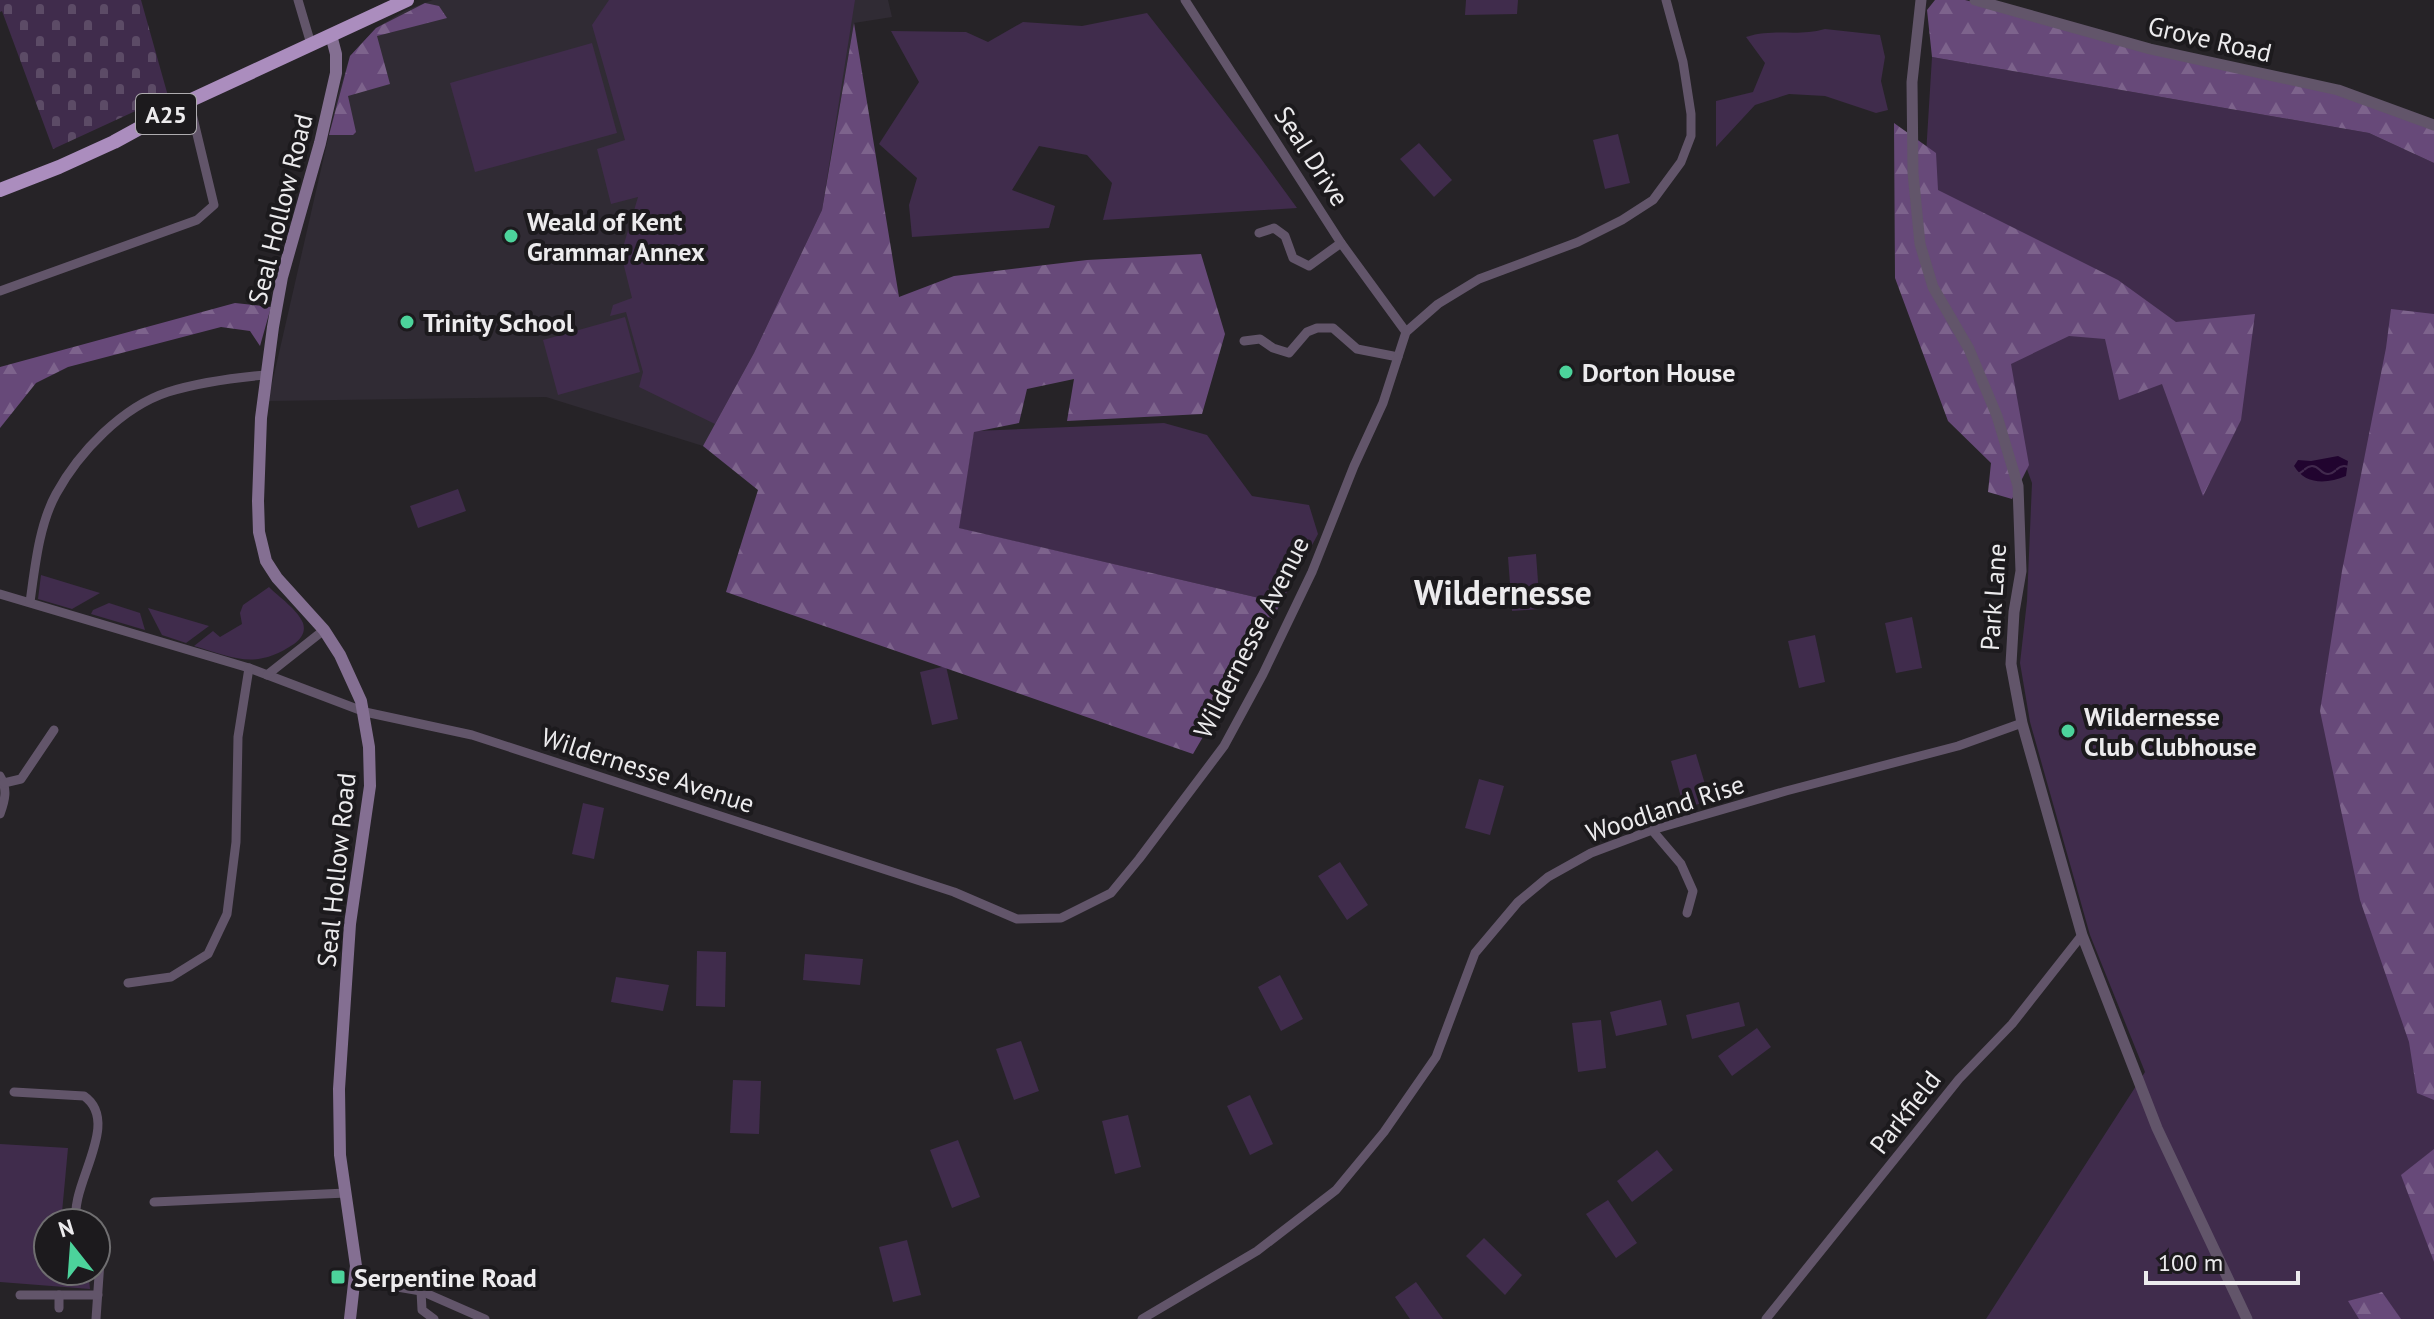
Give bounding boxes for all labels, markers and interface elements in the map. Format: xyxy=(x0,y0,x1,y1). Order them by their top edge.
street label: Grove Road xyxy=(2145,9,2275,69)
road number: A25 xyxy=(136,94,196,134)
street label: Seal Drive xyxy=(1267,100,1357,212)
street label: Seal Hollow Road xyxy=(240,110,320,308)
place label: Weald of Kent Grammar Annex xyxy=(527,205,705,268)
marker: Weald of Kent Grammar Annex xyxy=(502,227,520,245)
place label: Trinity School xyxy=(423,306,574,339)
marker: Trinity School xyxy=(398,313,416,331)
place label: Dorton House xyxy=(1582,356,1735,389)
marker: Dorton House xyxy=(1557,363,1575,381)
street label: Wildernesse Avenue xyxy=(1186,531,1316,743)
street label: Park Lane xyxy=(1973,542,2013,652)
district label: Wildernesse xyxy=(1414,570,1592,614)
place label: Wildernesse Club Clubhouse xyxy=(2084,700,2257,763)
street label: Wildernesse Avenue xyxy=(537,720,759,820)
marker: Wildernesse Club Clubhouse xyxy=(2059,722,2077,740)
street label: Woodland Rise xyxy=(1582,767,1748,849)
street label: Seal Hollow Road xyxy=(309,771,363,969)
street label: Parkfield xyxy=(1862,1064,1948,1160)
north arrow xyxy=(32,1207,112,1287)
text: N xyxy=(55,1212,77,1243)
scale bar xyxy=(2146,1235,2298,1285)
text: 100 m xyxy=(2158,1247,2223,1278)
place label: Serpentine Road xyxy=(354,1261,537,1294)
marker: Serpentine Road xyxy=(329,1268,347,1286)

